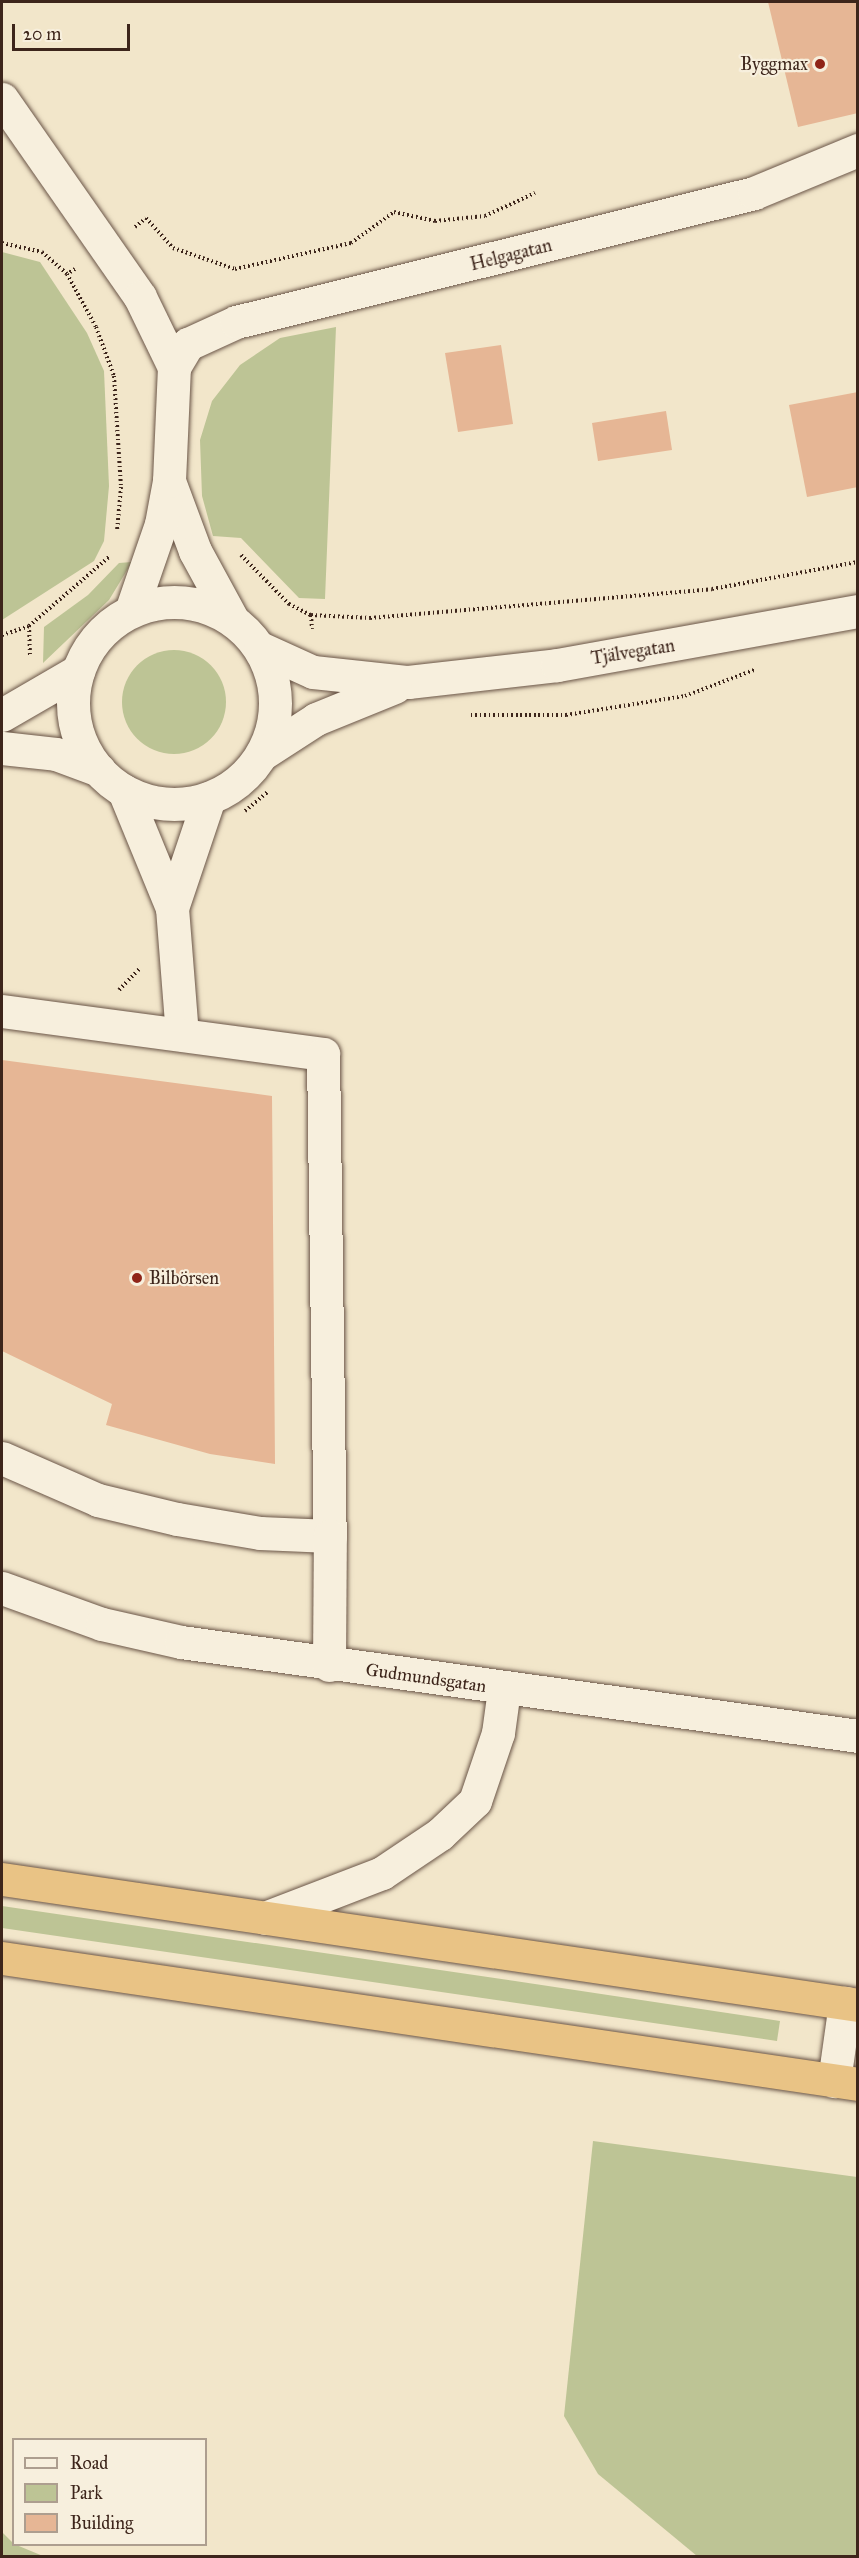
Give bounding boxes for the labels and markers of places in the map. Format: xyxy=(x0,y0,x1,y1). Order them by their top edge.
place label: Byggmax xyxy=(740,53,808,75)
marker: Byggmax xyxy=(813,57,827,71)
place label: Bilbörsen xyxy=(149,1267,219,1289)
marker: Bilbörsen xyxy=(130,1271,144,1285)

